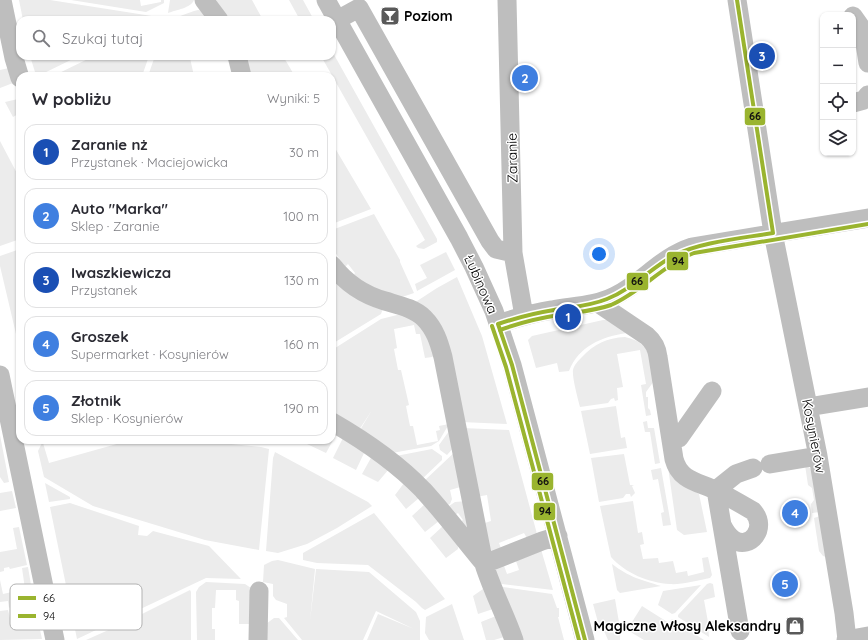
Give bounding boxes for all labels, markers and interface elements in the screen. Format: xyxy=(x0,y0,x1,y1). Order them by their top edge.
bar icon: Poziom xyxy=(379,5,401,27)
place label: Poziom xyxy=(404,7,453,25)
map controls xyxy=(820,12,856,156)
button: + xyxy=(820,12,856,48)
search box xyxy=(16,16,336,60)
icon: search xyxy=(30,27,52,49)
text: Szukaj tutaj xyxy=(62,29,143,48)
pin: 3 xyxy=(749,41,775,71)
button: − xyxy=(820,48,856,84)
pin: 2 xyxy=(512,63,538,93)
button: locate xyxy=(820,84,856,120)
text: W pobliżu xyxy=(32,88,112,109)
text: Wyniki: 5 xyxy=(267,90,320,106)
line badge: 66 xyxy=(744,107,766,126)
text: 66 xyxy=(749,109,761,123)
button: layers xyxy=(820,120,856,156)
street label: Zaranie xyxy=(503,133,521,183)
text: Zaranie nż xyxy=(71,135,148,154)
text: 1 xyxy=(43,144,49,160)
text: 30 m xyxy=(289,144,319,160)
text: Przystanek · Maciejowicka xyxy=(71,154,228,170)
text: Auto "Marka" xyxy=(71,199,168,218)
text: 2 xyxy=(42,208,50,224)
text: 100 m xyxy=(283,208,319,224)
text: Sklep · Zaranie xyxy=(71,218,160,234)
your location xyxy=(589,244,609,264)
street label: Łubinowa xyxy=(460,251,502,317)
line badge: 94 xyxy=(666,251,689,271)
text: 94 xyxy=(672,254,685,268)
text: Iwaszkiewicza xyxy=(71,263,171,282)
text: 3 xyxy=(43,272,49,288)
text: 130 m xyxy=(284,272,319,288)
line badge: 66 xyxy=(626,272,649,291)
text: 66 xyxy=(631,274,643,288)
text: Przystanek xyxy=(71,282,137,298)
pin: 1 xyxy=(555,302,581,332)
text: Groszek xyxy=(71,327,129,346)
text: 4 xyxy=(42,336,50,352)
text: 160 m xyxy=(284,336,319,352)
text: Supermarket · Kosynierów xyxy=(71,346,229,362)
text: Złotnik xyxy=(71,391,121,410)
street label: Kosynierów xyxy=(798,397,830,475)
text: 5 xyxy=(42,400,50,416)
text: 190 m xyxy=(284,400,319,416)
text: Sklep · Kosynierów xyxy=(71,410,183,426)
line badge: 66 xyxy=(531,472,554,491)
text: 66 xyxy=(537,474,549,488)
pin: 4 xyxy=(782,498,808,528)
line badge: 94 xyxy=(533,502,556,521)
text: 94 xyxy=(539,504,552,518)
pin: 5 xyxy=(772,569,798,599)
legend xyxy=(10,584,142,630)
text: 66 xyxy=(43,591,55,605)
text: 94 xyxy=(43,609,55,623)
shop icon: Magiczne Włosy Aleksandry xyxy=(784,615,806,637)
place label: Magiczne Włosy Aleksandry xyxy=(593,617,781,635)

